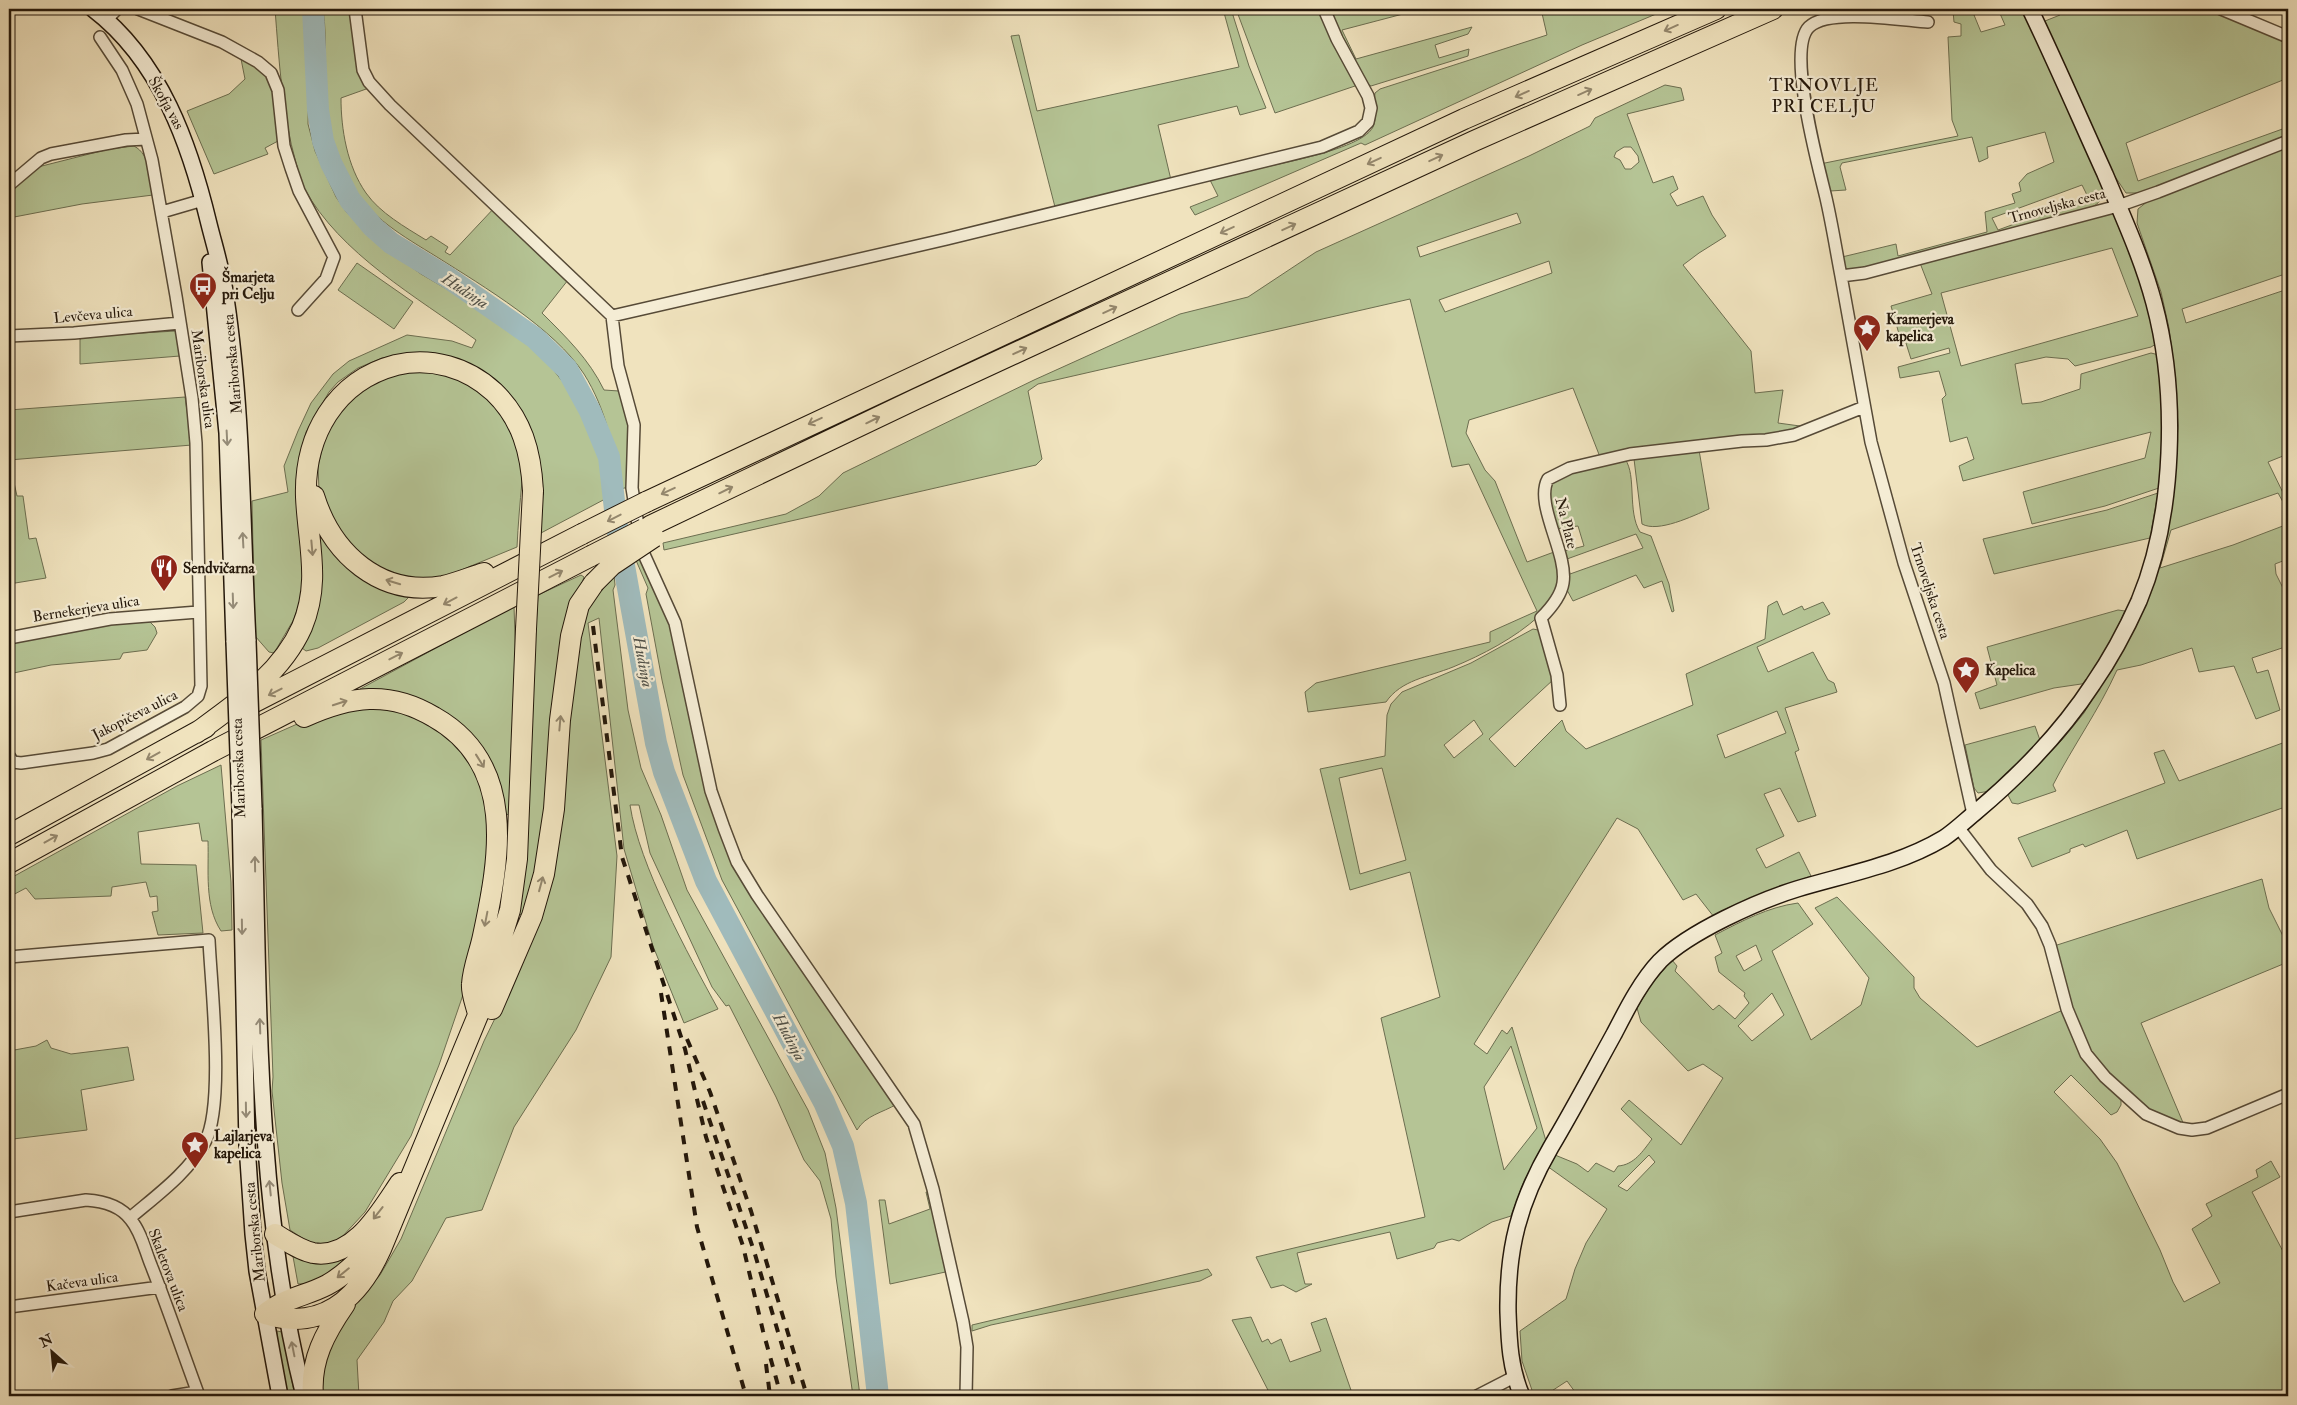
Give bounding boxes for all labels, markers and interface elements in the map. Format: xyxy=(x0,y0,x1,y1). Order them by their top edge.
one-way arrow xyxy=(1664,24,1679,34)
street label: Škofja vas xyxy=(144,72,190,133)
district label: TRNOVLJE PRI CELJU xyxy=(1769,74,1879,118)
one-way arrow xyxy=(1577,86,1592,96)
one-way arrow xyxy=(1515,89,1530,99)
one-way arrow xyxy=(1429,153,1444,163)
one-way arrow xyxy=(1367,157,1382,167)
street label: Trnoveljska cesta xyxy=(2006,184,2108,228)
one-way arrow xyxy=(1281,221,1296,231)
one-way arrow xyxy=(1220,225,1235,235)
place label: Šmarjeta pri Celju xyxy=(221,266,275,305)
water label: Hudinja xyxy=(437,268,492,313)
bus stop icon: Šmarjeta pri Celju xyxy=(188,271,218,310)
street label: Levčeva ulica xyxy=(53,302,134,328)
one-way arrow xyxy=(1102,304,1117,314)
place label: Kramerjeva kapelica xyxy=(1885,310,1955,347)
street label: Mariborska cesta xyxy=(219,312,247,415)
place icon: Kramerjeva kapelica xyxy=(1852,313,1882,352)
street label: Mariborska ulica xyxy=(187,328,219,430)
one-way arrow xyxy=(1012,346,1027,355)
one-way arrow xyxy=(865,414,880,424)
one-way arrow xyxy=(808,417,823,427)
one-way arrow xyxy=(222,430,231,446)
one-way arrow xyxy=(718,485,733,494)
one-way arrow xyxy=(661,487,676,496)
street label: Na Plate xyxy=(1550,495,1582,551)
one-way arrow xyxy=(607,514,622,523)
one-way arrow xyxy=(238,532,248,548)
one-way arrow xyxy=(307,540,316,556)
street label: Trnoveljska cesta xyxy=(1906,541,1955,642)
restaurant icon: Sendvičarna xyxy=(149,553,179,592)
place label: Sendvičarna xyxy=(183,559,256,578)
one-way arrow xyxy=(548,569,563,578)
one-way arrow xyxy=(385,576,401,586)
street label: Bernekerjeva ulica xyxy=(31,591,141,627)
one-way arrow xyxy=(228,592,238,608)
one-way arrow xyxy=(443,597,458,606)
water label: Hudinja xyxy=(628,634,658,689)
one-way arrow xyxy=(388,651,403,660)
place icon: Kapelica xyxy=(1951,655,1981,694)
place label: Kapelica xyxy=(1985,661,2036,681)
street label: Jakopičeva ulica xyxy=(88,685,182,746)
one-way arrow xyxy=(267,687,282,697)
one-way arrow xyxy=(332,698,348,707)
one-way arrow xyxy=(555,716,565,732)
street label: Mariborska cesta xyxy=(228,717,250,818)
one-way arrow xyxy=(146,752,161,761)
one-way arrow xyxy=(476,753,486,767)
one-way arrow xyxy=(44,834,58,844)
one-way arrow xyxy=(251,856,260,872)
one-way arrow xyxy=(536,877,546,893)
one-way arrow xyxy=(481,911,491,927)
one-way arrow xyxy=(237,919,246,935)
water label: Hudinja xyxy=(768,1009,810,1064)
one-way arrow xyxy=(256,1018,265,1034)
one-way arrow xyxy=(242,1102,251,1118)
place label: Lajlarjeva kapelica xyxy=(213,1127,273,1164)
place icon: Lajlarjeva kapelica xyxy=(180,1130,210,1169)
street label: Mariborska cesta xyxy=(240,1180,270,1283)
one-way arrow xyxy=(265,1180,275,1196)
one-way arrow xyxy=(373,1206,384,1219)
street label: Skaletova ulica xyxy=(144,1226,193,1315)
street label: Kačeva ulica xyxy=(45,1267,120,1296)
one-way arrow xyxy=(337,1268,350,1279)
north arrow xyxy=(28,1328,78,1378)
text: N xyxy=(36,1330,56,1352)
one-way arrow xyxy=(288,1341,298,1357)

